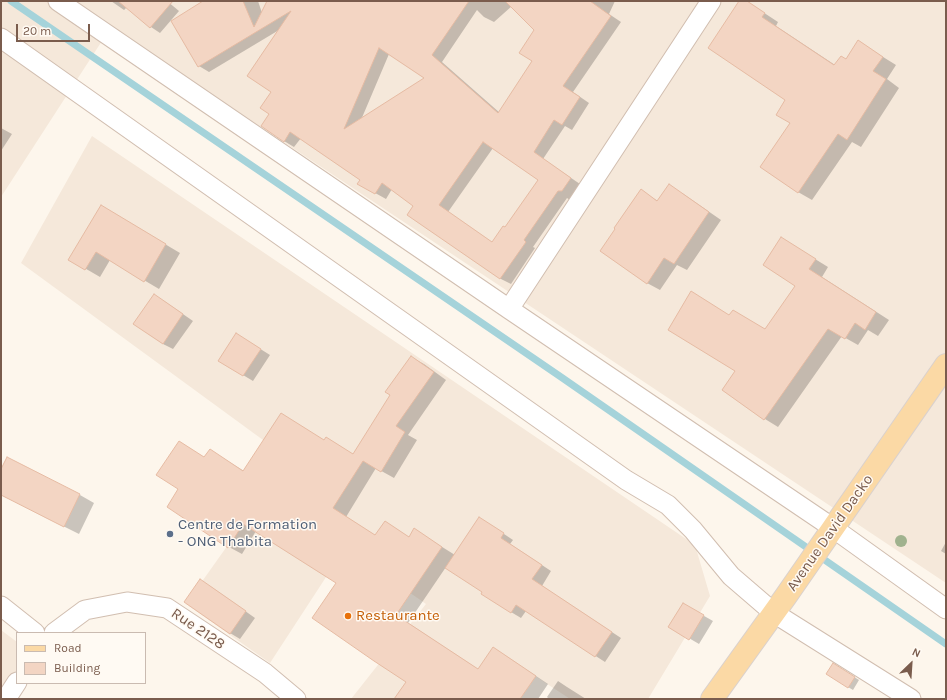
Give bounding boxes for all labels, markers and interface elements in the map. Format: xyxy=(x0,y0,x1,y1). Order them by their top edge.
scale bar xyxy=(18,16,92,42)
text: 20 m xyxy=(23,24,51,38)
street label: Avenue David Dacko xyxy=(783,471,877,595)
place label: Centre de Formation - ONG Thabita xyxy=(178,516,317,551)
marker: Centre de Formation - ONG Thabita xyxy=(165,529,175,539)
street label: Rue 2128 xyxy=(168,604,228,654)
place label: Restaurante xyxy=(356,607,440,625)
marker: Restaurante xyxy=(343,611,353,621)
legend xyxy=(16,632,146,684)
text: Road xyxy=(54,641,82,655)
north arrow xyxy=(891,644,931,684)
text: N xyxy=(910,645,923,660)
text: Building xyxy=(54,661,100,675)

